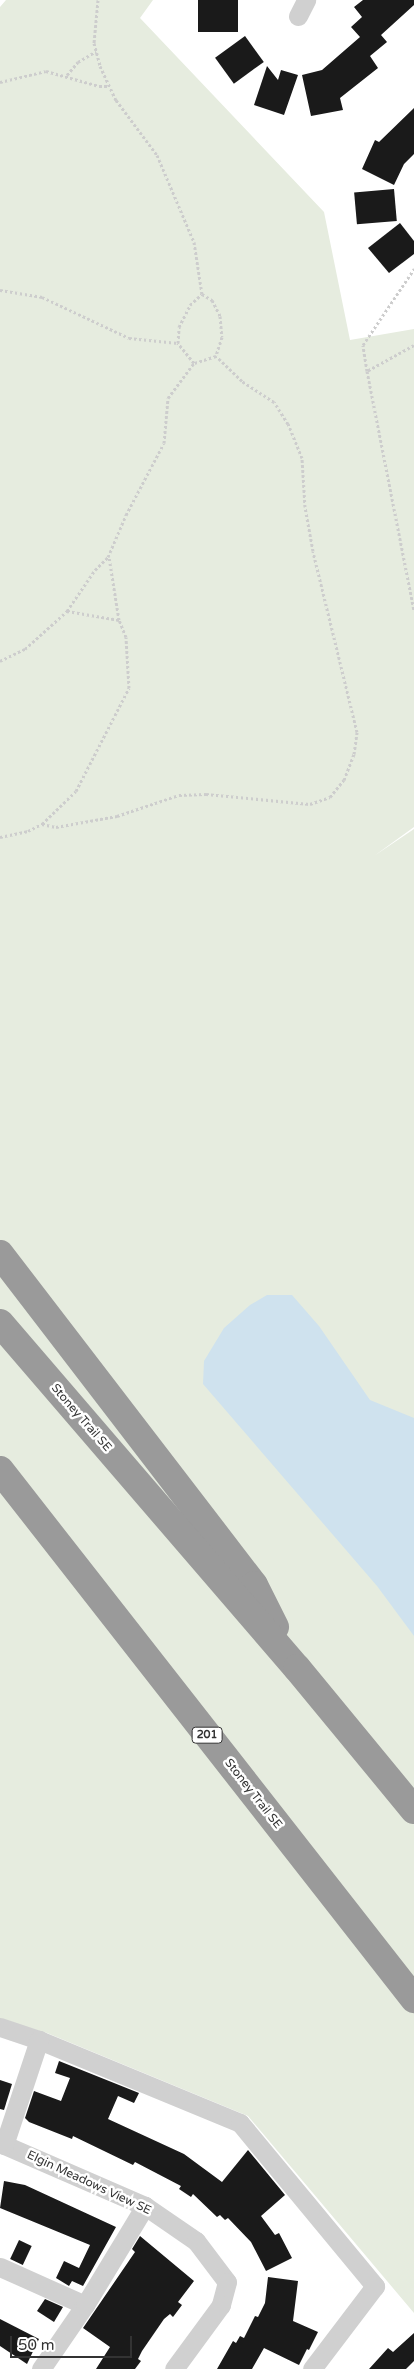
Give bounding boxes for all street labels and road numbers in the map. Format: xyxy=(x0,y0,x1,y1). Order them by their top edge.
street label: Stoney Trail SE xyxy=(48,1381,114,1455)
road number: 201 xyxy=(191,1726,223,1744)
street label: Stoney Trail SE xyxy=(221,1756,285,1832)
street label: Elgin Meadows View SE xyxy=(25,2148,153,2218)

